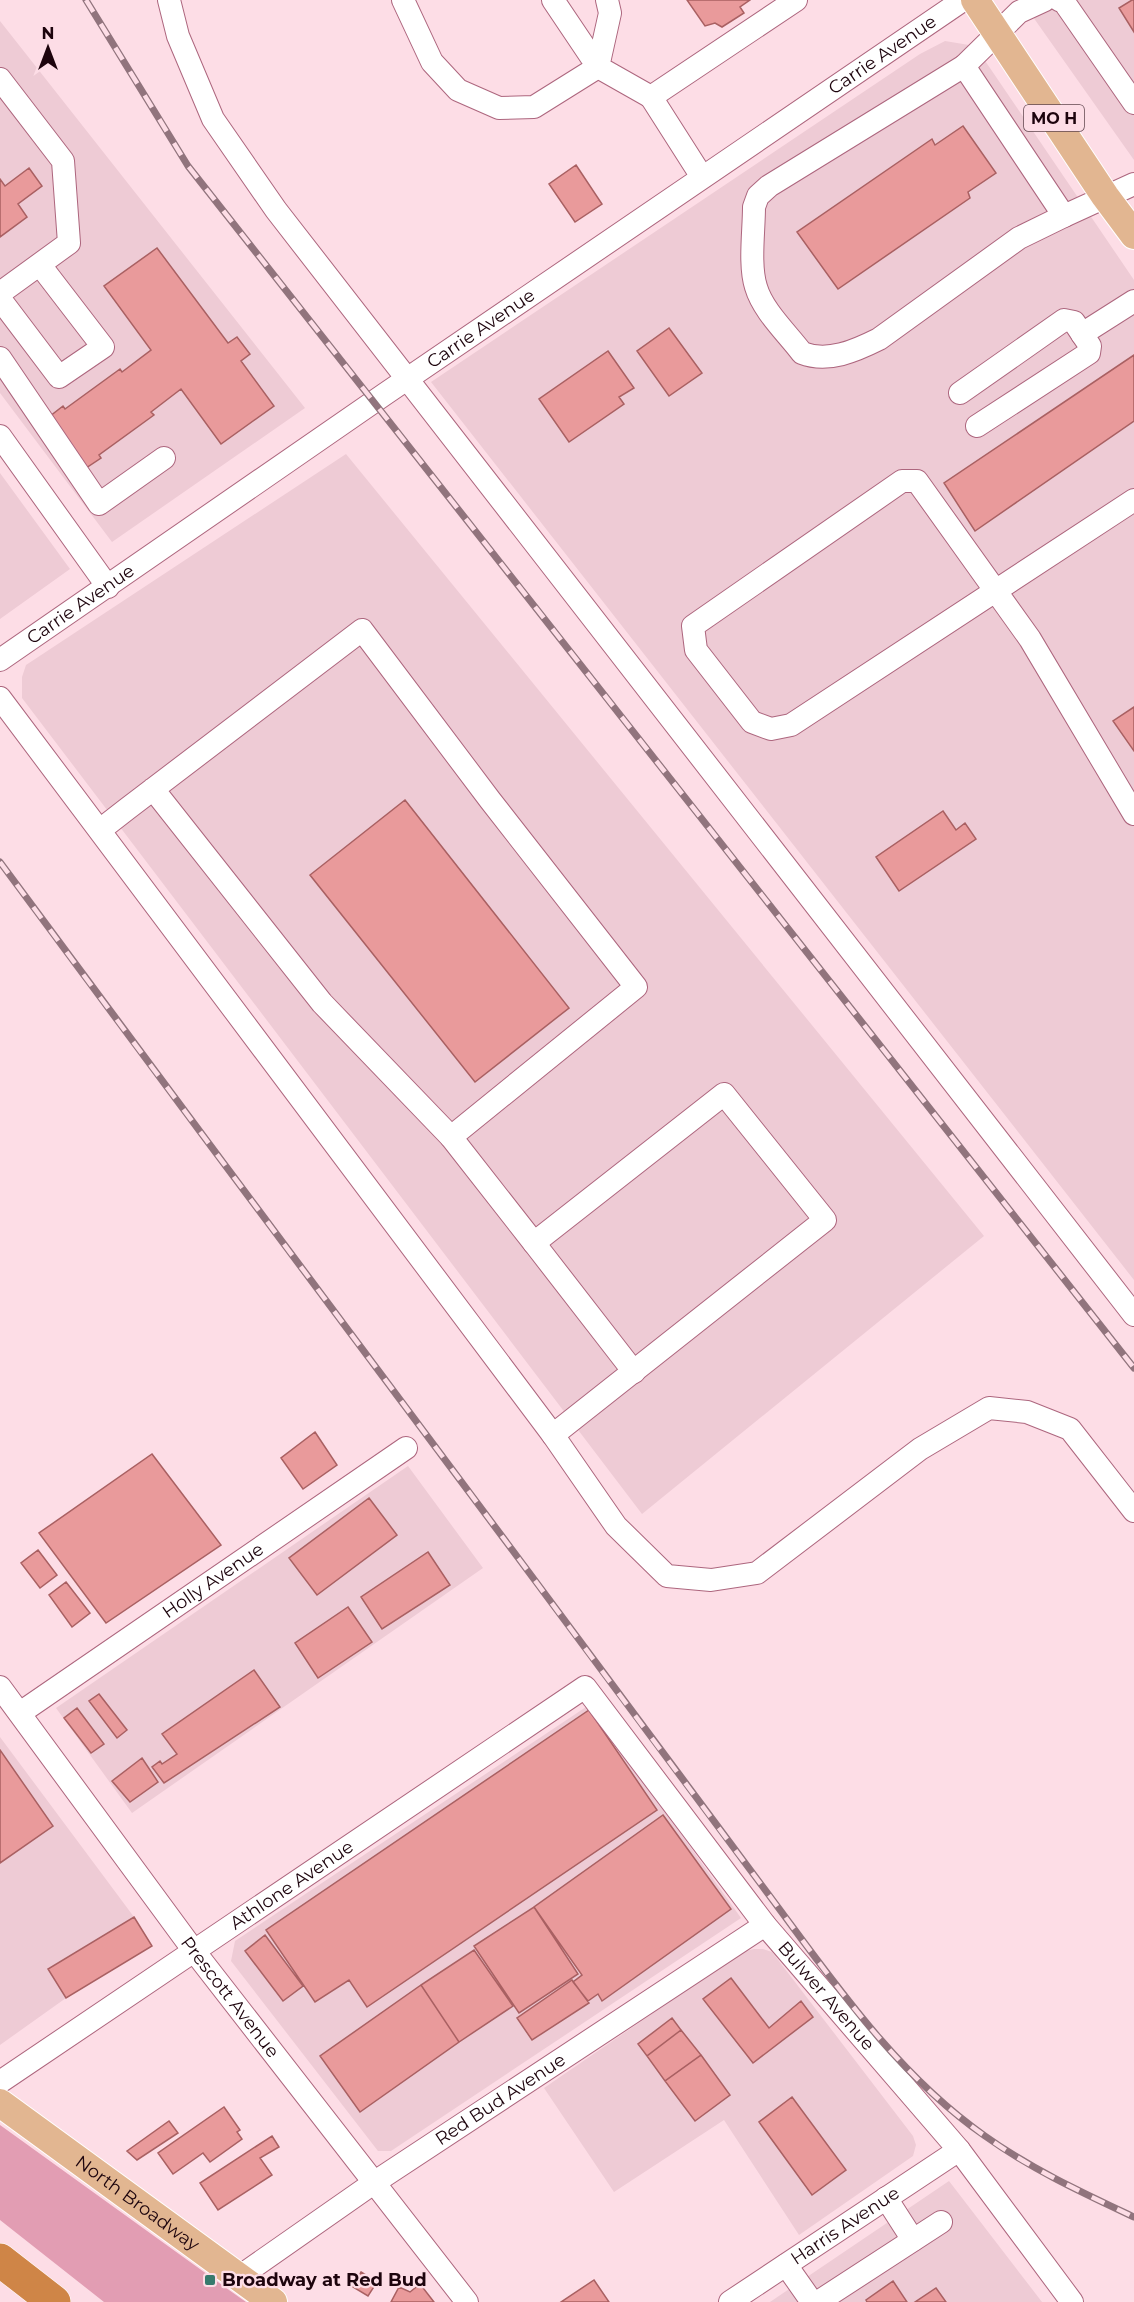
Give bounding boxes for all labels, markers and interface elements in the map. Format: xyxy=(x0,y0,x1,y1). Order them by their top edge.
street label: Carrie Avenue xyxy=(824,10,941,99)
north arrow xyxy=(18,18,78,78)
text: N xyxy=(42,24,54,43)
road number: MO H xyxy=(1024,105,1084,131)
street label: Carrie Avenue xyxy=(423,284,539,373)
street label: Carrie Avenue xyxy=(23,559,139,649)
street label: Holly Avenue xyxy=(158,1538,268,1623)
street label: Athlone Avenue xyxy=(226,1835,358,1934)
street label: Prescott Avenue xyxy=(176,1932,284,2062)
street label: Bulwer Avenue xyxy=(773,1937,879,2055)
street label: Red Bud Avenue xyxy=(431,2048,570,2150)
street label: North Broadway xyxy=(71,2151,204,2256)
street label: Harris Avenue xyxy=(786,2182,904,2270)
place label: Broadway at Red Bud xyxy=(222,2269,427,2291)
marker: Broadway at Red Bud xyxy=(203,2273,217,2287)

